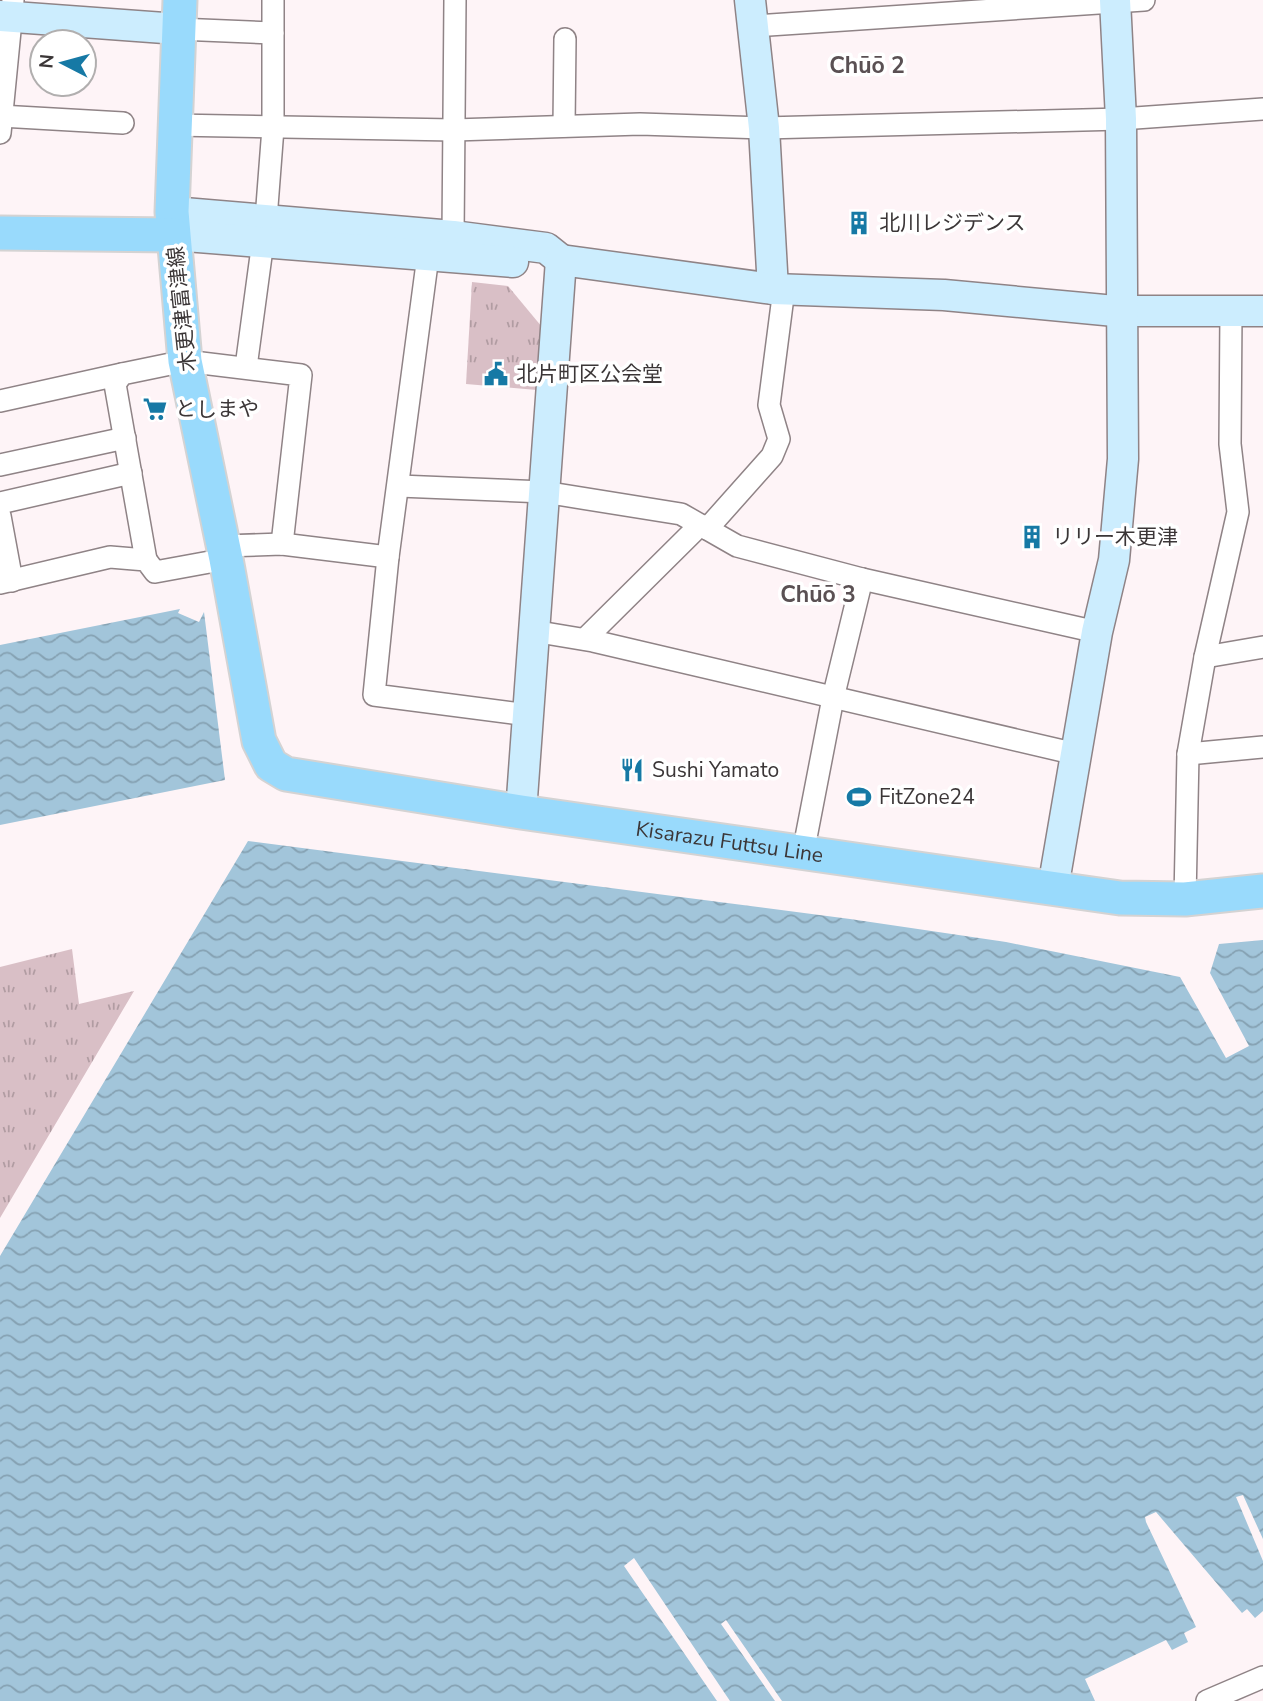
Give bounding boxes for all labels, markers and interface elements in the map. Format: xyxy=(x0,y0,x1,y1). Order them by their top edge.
north arrow xyxy=(28,28,98,98)
district label: Chūō 2 xyxy=(829,50,905,81)
text: N xyxy=(33,53,61,70)
building icon: 北川レジデンス xyxy=(845,209,873,237)
place label: 北川レジデンス xyxy=(879,209,1026,237)
street label: 木更津富津線 xyxy=(161,245,203,373)
public building icon: 北片町区公会堂 xyxy=(482,360,510,388)
place label: 北片町区公会堂 xyxy=(516,360,663,388)
supermarket icon: としまや xyxy=(141,395,169,423)
place label: としまや xyxy=(175,395,259,423)
building icon: リリー木更津 xyxy=(1018,523,1046,551)
place label: リリー木更津 xyxy=(1052,523,1178,551)
district label: Chūō 3 xyxy=(780,579,856,610)
restaurant icon: Sushi Yamato xyxy=(618,756,646,784)
place label: Sushi Yamato xyxy=(652,756,779,784)
sports icon: FitZone24 xyxy=(845,783,873,811)
place label: FitZone24 xyxy=(879,783,975,811)
street label: Kisarazu Futtsu Line xyxy=(634,815,825,869)

